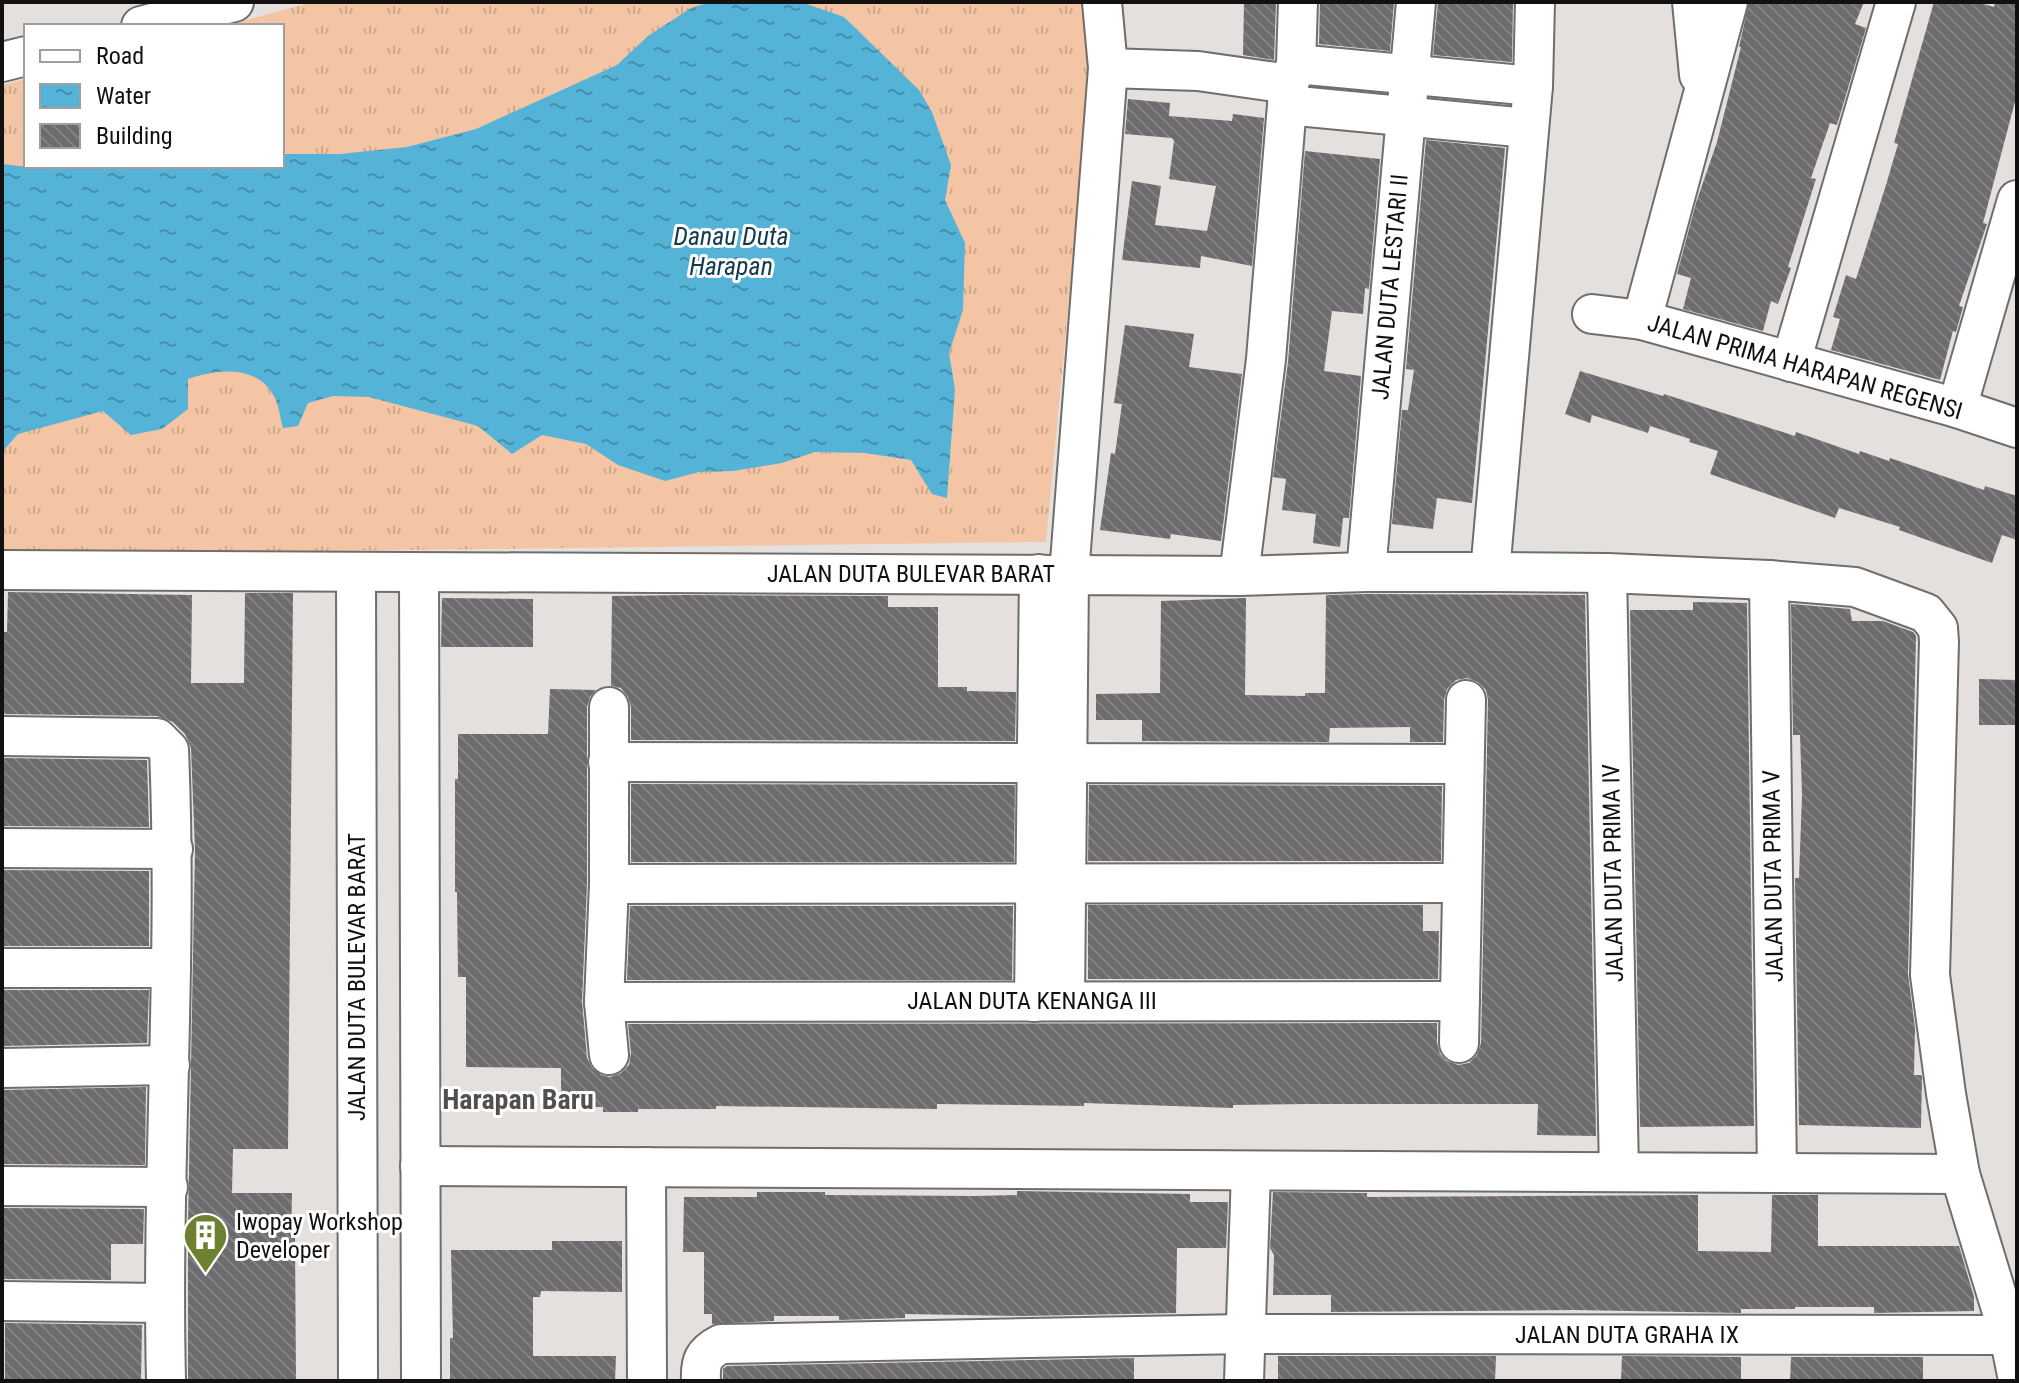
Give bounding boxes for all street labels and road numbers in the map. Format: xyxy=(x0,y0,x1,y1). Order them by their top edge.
street label: JALAN DUTA LESTARI II xyxy=(1366,173,1414,401)
street label: JALAN PRIMA HARAPAN REGENSI xyxy=(1644,309,1966,425)
street label: JALAN DUTA BULEVAR BARAT xyxy=(767,560,1055,588)
street label: JALAN DUTA PRIMA IV xyxy=(1597,764,1629,982)
street label: JALAN DUTA PRIMA V xyxy=(1757,770,1789,982)
street label: JALAN DUTA BULEVAR BARAT xyxy=(343,833,371,1121)
street label: JALAN DUTA KENANGA III xyxy=(907,987,1157,1015)
street label: JALAN DUTA GRAHA IX xyxy=(1515,1321,1739,1349)

